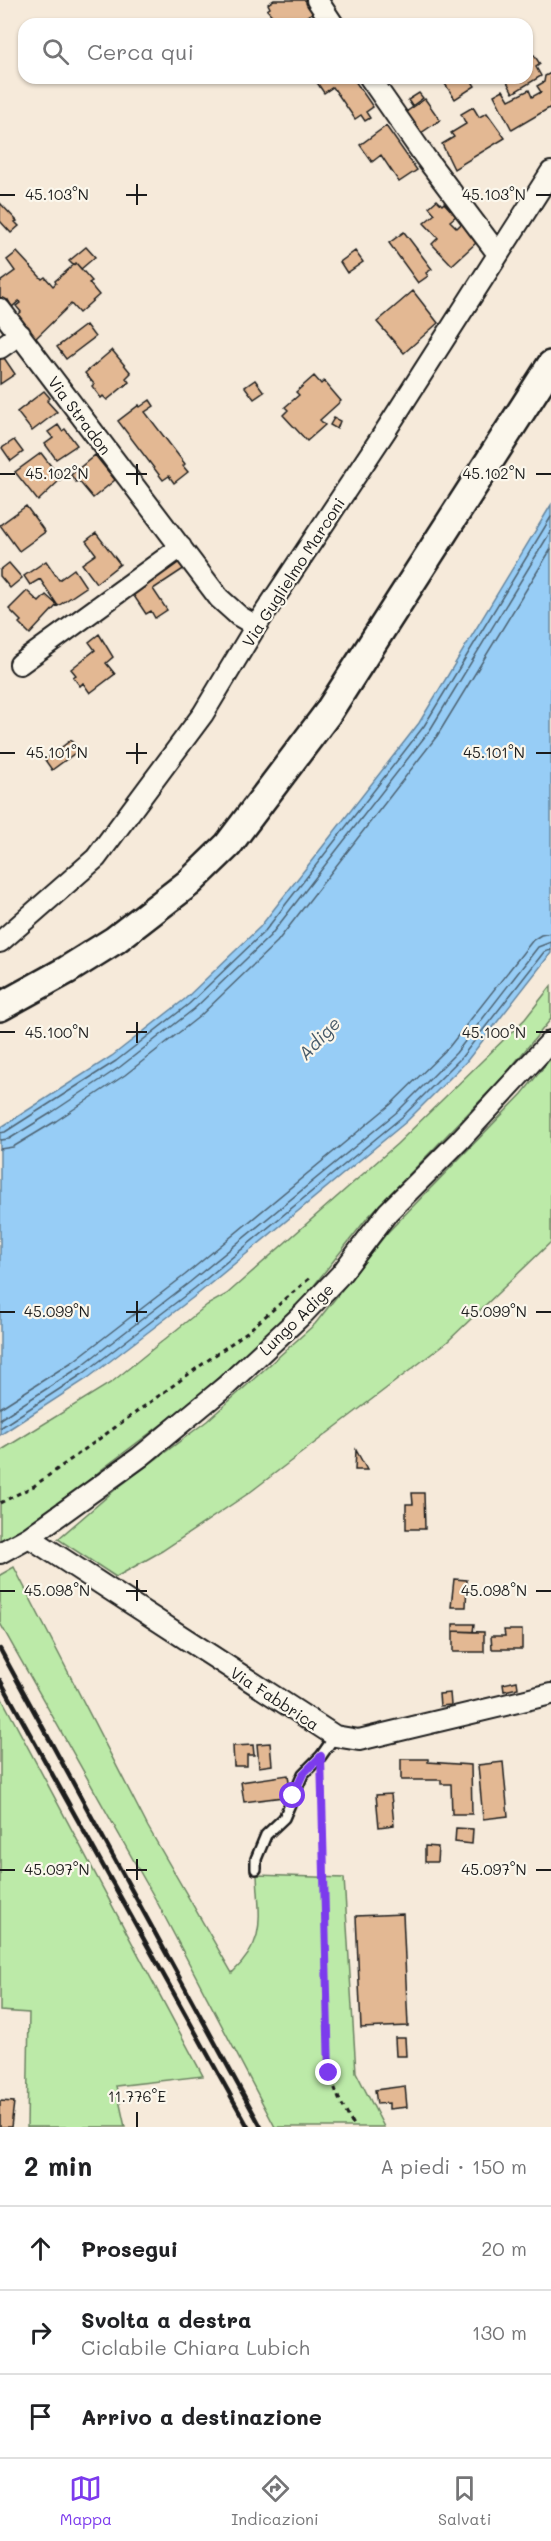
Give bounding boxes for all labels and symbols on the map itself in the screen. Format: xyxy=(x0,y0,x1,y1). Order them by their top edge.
text: 45.103°N xyxy=(25,184,89,204)
text: 45.103°N xyxy=(462,184,526,204)
street label: Via Stradon xyxy=(44,372,116,458)
text: 45.102°N xyxy=(25,463,89,483)
text: 45.102°N xyxy=(462,463,526,483)
street label: Via Guglielmo Marconi xyxy=(237,493,349,651)
text: 45.101°N xyxy=(26,742,88,762)
text: 45.101°N xyxy=(463,742,525,762)
water label: Adige xyxy=(293,1011,345,1065)
text: 45.100°N xyxy=(25,1022,89,1042)
text: 45.100°N xyxy=(462,1022,526,1042)
street label: Lungo Adige xyxy=(254,1278,338,1360)
text: 45.099°N xyxy=(24,1301,90,1321)
text: 45.099°N xyxy=(461,1301,527,1321)
text: 45.098°N xyxy=(24,1580,90,1600)
text: 45.098°N xyxy=(461,1580,527,1600)
street label: Via Fabbrica xyxy=(227,1661,323,1735)
route start xyxy=(279,1782,305,1808)
text: 45.097°N xyxy=(24,1859,90,1879)
text: 45.097°N xyxy=(461,1859,527,1879)
route end xyxy=(315,2059,341,2085)
text: 11.776°E xyxy=(108,2086,166,2106)

